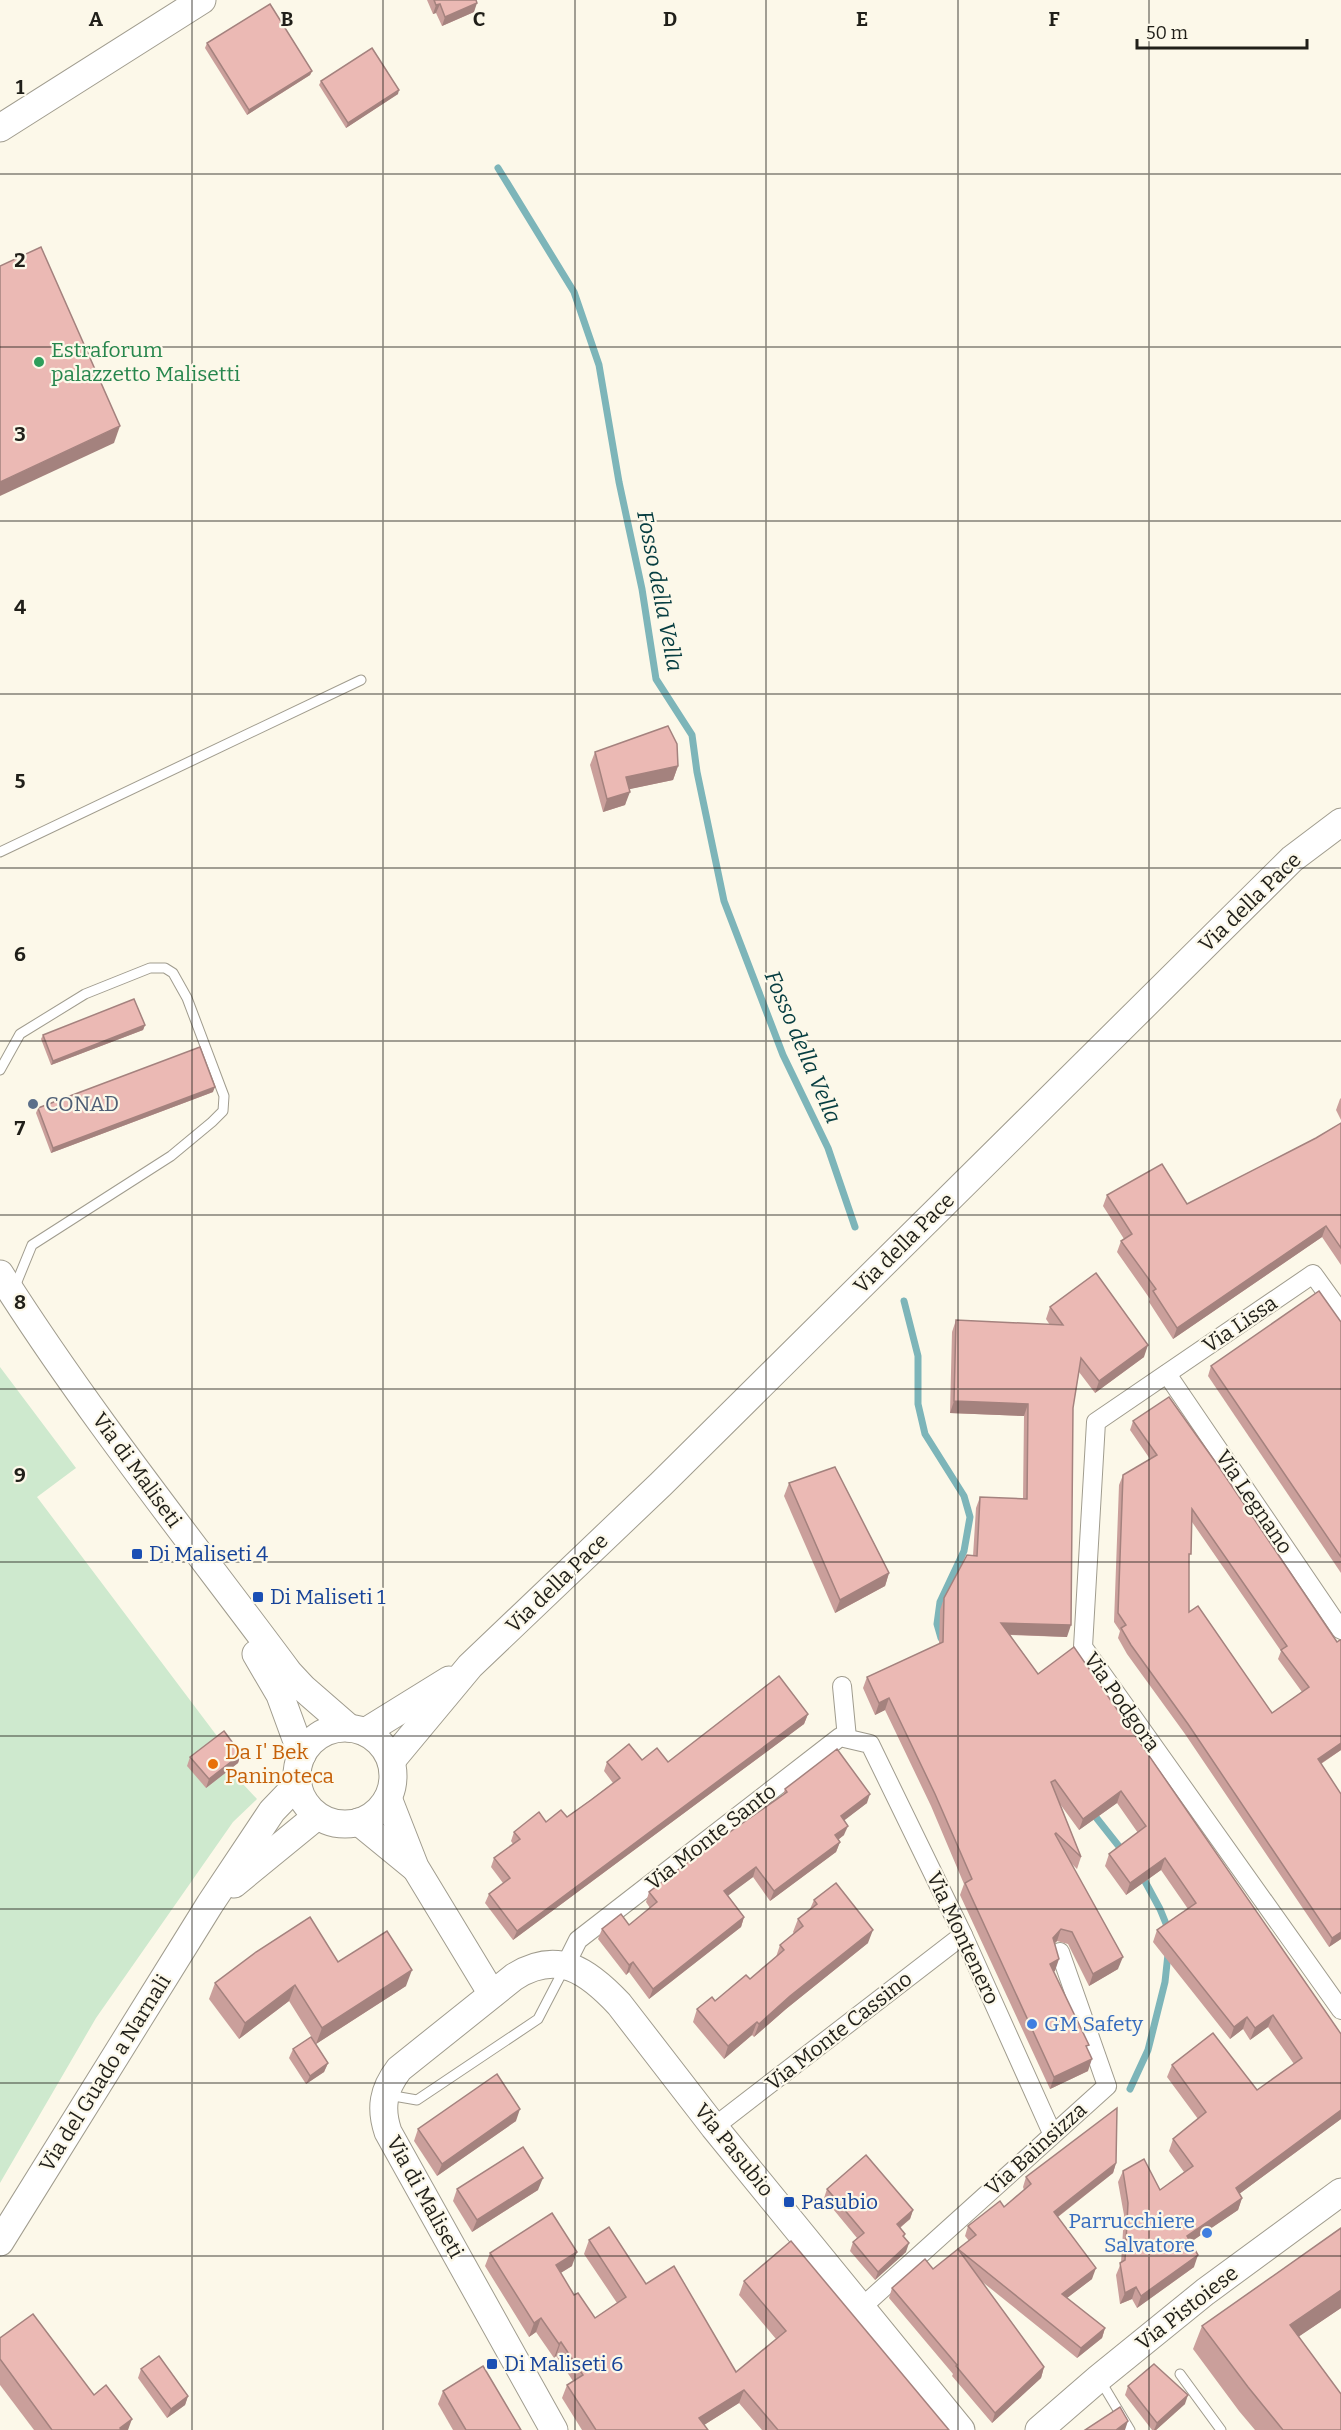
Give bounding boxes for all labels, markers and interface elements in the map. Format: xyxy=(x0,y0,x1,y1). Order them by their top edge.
text: A xyxy=(89,7,104,31)
text: B xyxy=(281,7,294,31)
text: C xyxy=(473,7,485,31)
text: D xyxy=(663,7,677,31)
text: E xyxy=(856,7,868,31)
text: F xyxy=(1048,7,1060,31)
scale bar xyxy=(1137,12,1306,50)
text: 50 m xyxy=(1146,22,1188,44)
text: 1 xyxy=(16,75,25,99)
text: 2 xyxy=(14,248,26,272)
place label: Estraforum palazzetto Malisetti xyxy=(51,337,240,387)
marker: Estraforum palazzetto Malisetti xyxy=(32,355,46,369)
text: 3 xyxy=(14,422,26,446)
water label: Fosso della Vella xyxy=(631,508,689,674)
text: 4 xyxy=(14,595,26,619)
text: 5 xyxy=(15,769,26,793)
street label: Via della Pace xyxy=(1193,847,1307,957)
text: 6 xyxy=(14,942,26,966)
water label: Fosso della Vella xyxy=(759,967,847,1127)
place label: CONAD xyxy=(45,1091,119,1117)
marker: CONAD xyxy=(26,1097,40,1111)
text: 7 xyxy=(15,1116,26,1140)
street label: Via della Pace xyxy=(848,1187,960,1299)
street label: Via Lissa xyxy=(1198,1289,1283,1358)
text: 8 xyxy=(14,1290,26,1314)
street label: Via di Maliseti xyxy=(87,1407,187,1533)
street label: Via Legnano xyxy=(1210,1445,1298,1559)
text: 9 xyxy=(14,1463,26,1487)
street label: Via della Pace xyxy=(500,1528,614,1638)
place label: Di Maliseti 4 xyxy=(149,1541,268,1567)
marker: Di Maliseti 4 xyxy=(130,1547,144,1561)
place label: Di Maliseti 1 xyxy=(270,1584,386,1610)
marker: Di Maliseti 1 xyxy=(251,1590,265,1604)
street label: Via Podgora xyxy=(1078,1647,1166,1757)
place label: Da I' Bek Paninoteca xyxy=(225,1739,335,1789)
marker: Da I' Bek Paninoteca xyxy=(206,1757,220,1771)
street label: Via Monte Santo xyxy=(641,1778,781,1896)
street label: Via Montenero xyxy=(921,1867,1005,2009)
street label: Via Monte Cassino xyxy=(761,1966,917,2096)
street label: Via del Guado a Narnali xyxy=(34,1970,176,2176)
place label: GM Safety xyxy=(1044,2011,1144,2037)
marker: GM Safety xyxy=(1025,2017,1039,2031)
street label: Via Bainsizza xyxy=(980,2096,1092,2201)
street label: Via Pasubio xyxy=(689,2098,779,2202)
street label: Via di Maliseti xyxy=(381,2131,469,2263)
place label: Pasubio xyxy=(801,2189,878,2215)
marker: Pasubio xyxy=(782,2195,796,2209)
place label: Parrucchiere Salvatore xyxy=(1068,2208,1195,2258)
marker: Parrucchiere Salvatore xyxy=(1200,2226,1214,2240)
street label: Via Pistoiese xyxy=(1131,2260,1243,2356)
place label: Di Maliseti 6 xyxy=(504,2351,623,2377)
marker: Di Maliseti 6 xyxy=(485,2357,499,2371)

